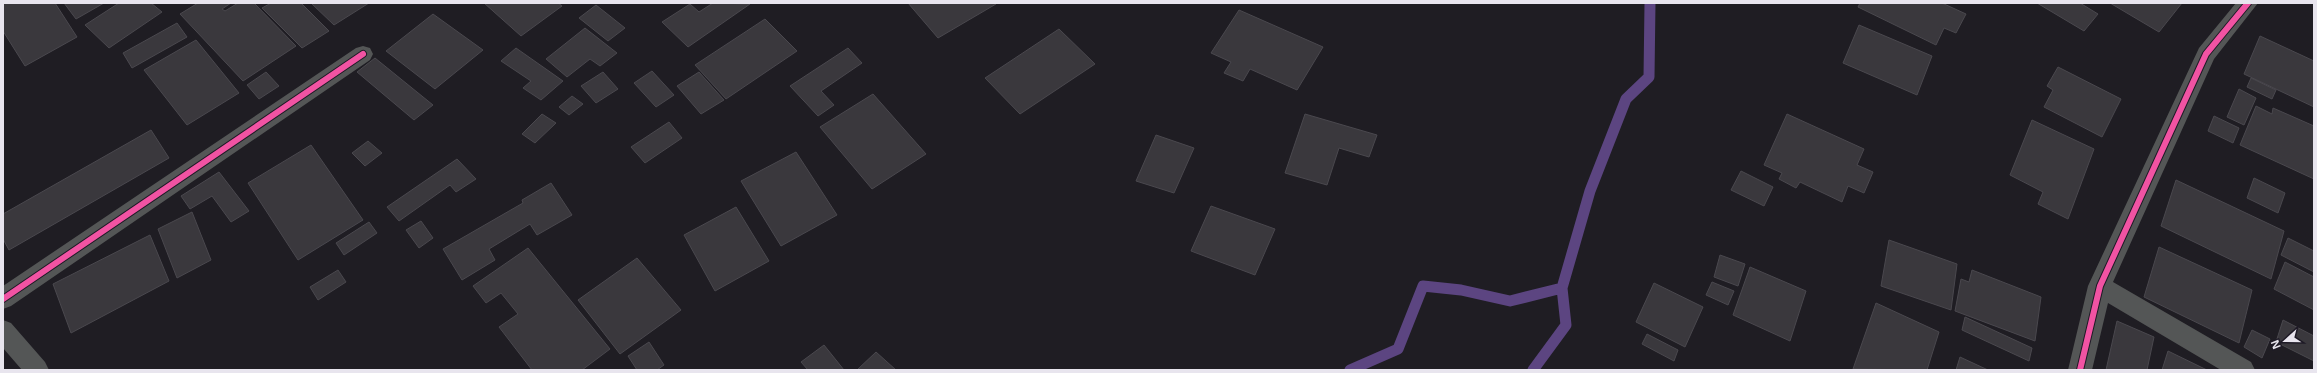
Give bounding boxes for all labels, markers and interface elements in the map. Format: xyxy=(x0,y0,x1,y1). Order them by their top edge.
north arrow xyxy=(2265,321,2305,361)
text: N xyxy=(2267,338,2284,352)

